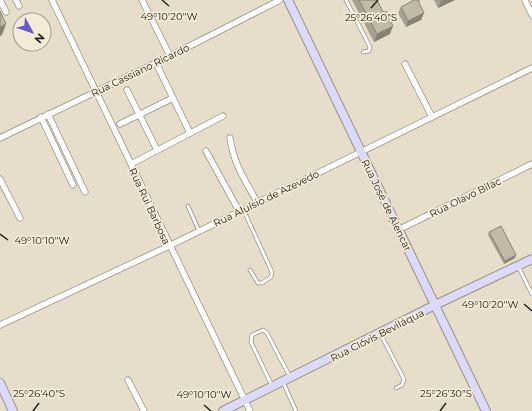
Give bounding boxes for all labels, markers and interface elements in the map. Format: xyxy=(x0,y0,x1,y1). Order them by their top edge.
text: 49°10'20"W xyxy=(140,10,198,23)
text: 25°26'40"S xyxy=(345,11,397,24)
north arrow xyxy=(12,12,52,52)
text: N xyxy=(31,31,48,46)
street label: Rua Cassiano Ricardo xyxy=(89,41,191,100)
street label: Rua José de Alencar xyxy=(359,157,415,253)
street label: Rua Rui Barbosa xyxy=(126,166,173,247)
street label: Rua Aluísio de Azevedo xyxy=(211,167,321,230)
street label: Rua Olavo Bilac xyxy=(427,174,503,220)
text: 49°10'10"W xyxy=(14,234,70,247)
text: 49°10'20"W xyxy=(461,298,519,311)
street label: Rua Clóvis Beviláqua xyxy=(328,306,426,365)
text: 25°26'40"S xyxy=(13,387,65,400)
text: 25°26'30"S xyxy=(420,387,472,400)
text: 49°10'10"W xyxy=(176,388,232,401)

